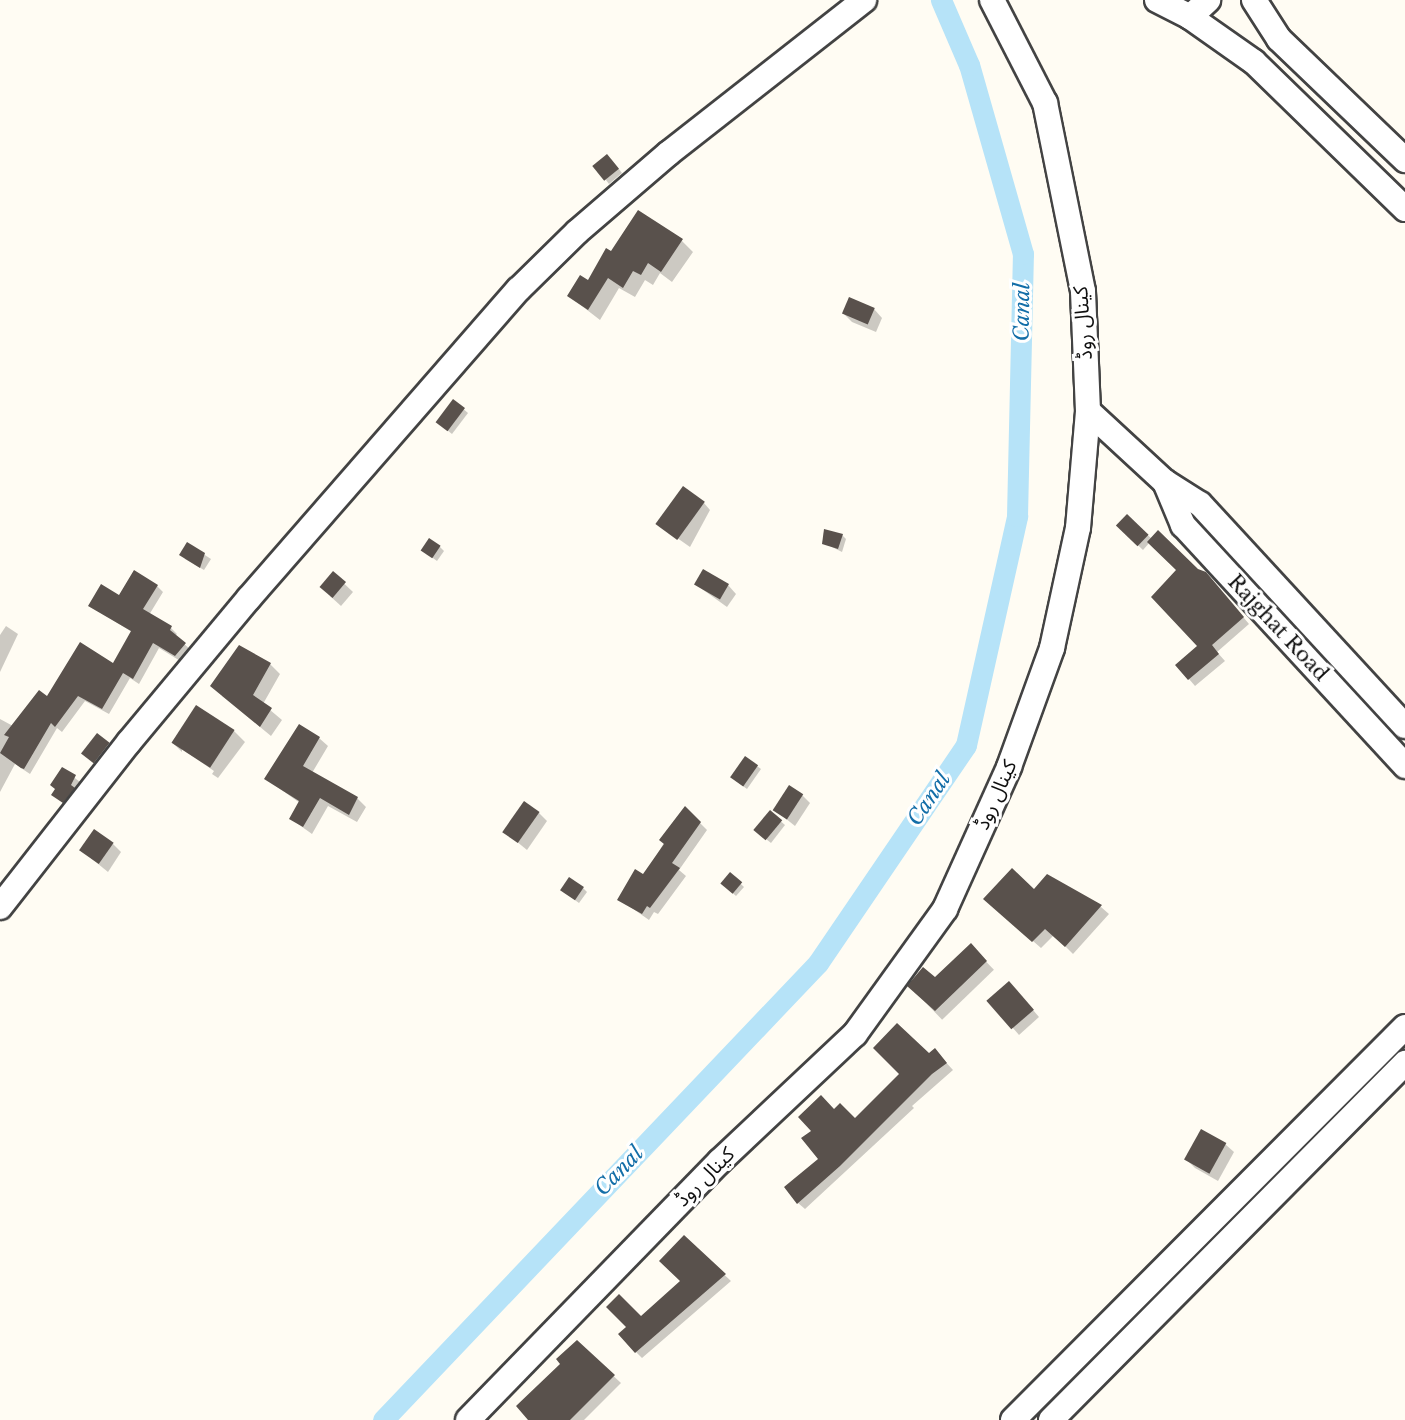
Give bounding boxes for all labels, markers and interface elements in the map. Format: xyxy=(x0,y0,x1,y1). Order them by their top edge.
water label: Canal xyxy=(1009,282,1035,342)
street label: کینال روڈ xyxy=(1068,285,1098,361)
street label: Rajghat Road xyxy=(1223,570,1333,686)
street label: کینال روڈ xyxy=(970,756,1022,834)
water label: Canal xyxy=(902,768,956,830)
water label: Canal xyxy=(589,1141,649,1201)
street label: کینال روڈ xyxy=(670,1142,740,1212)

